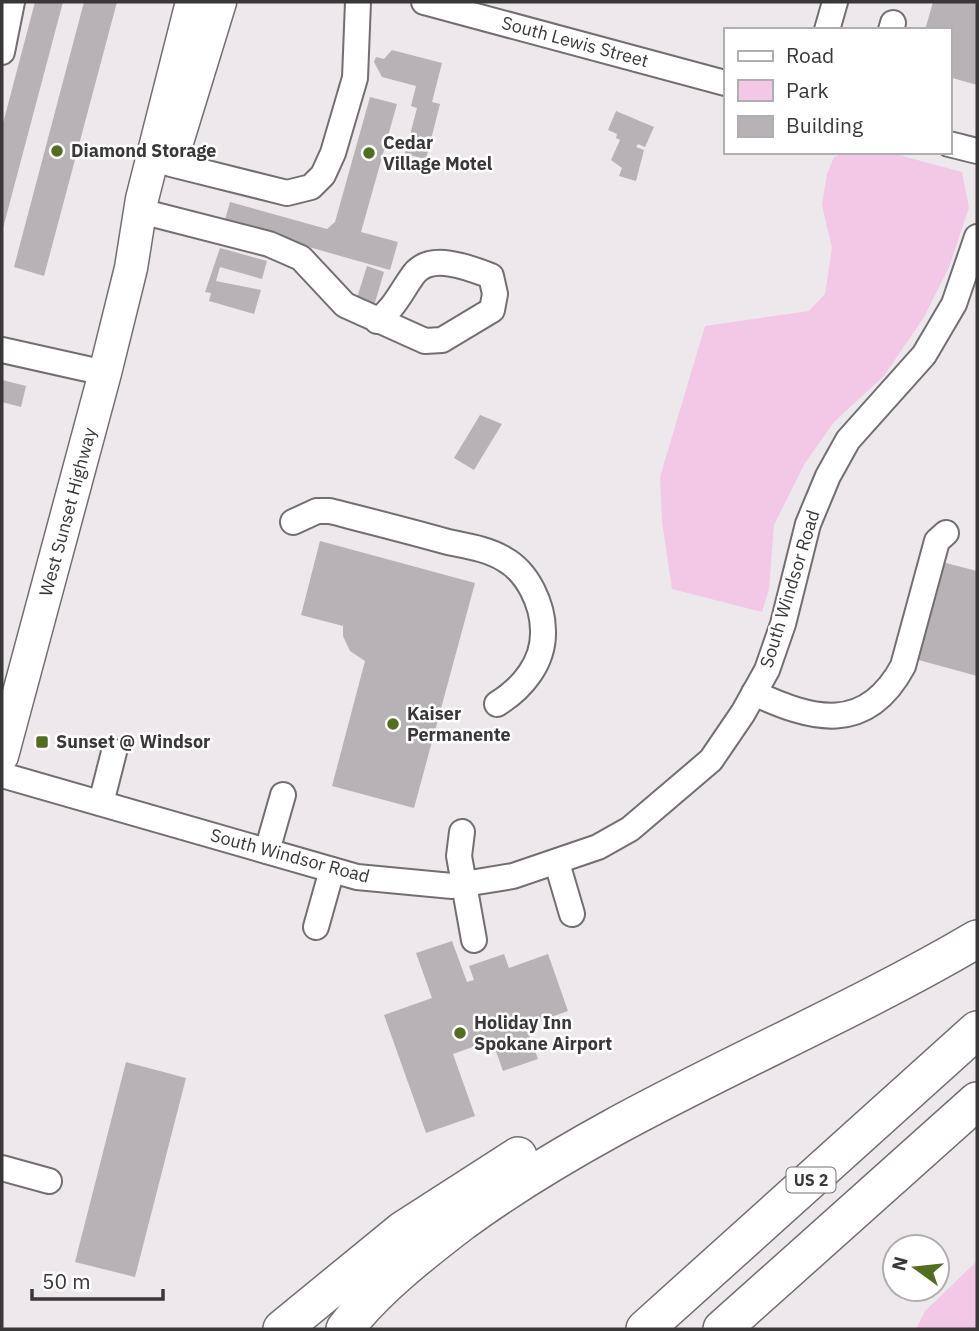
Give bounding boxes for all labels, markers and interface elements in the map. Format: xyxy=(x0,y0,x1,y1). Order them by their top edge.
street label: South Lewis Street xyxy=(499,11,651,72)
legend xyxy=(724,28,951,154)
text: Road xyxy=(786,41,834,69)
text: Park xyxy=(786,76,829,104)
text: Building xyxy=(786,111,863,139)
place label: Cedar Village Motel xyxy=(383,131,493,175)
place label: Diamond Storage xyxy=(71,139,216,162)
marker: Diamond Storage xyxy=(49,143,65,159)
marker: Cedar Village Motel xyxy=(361,145,377,161)
street label: West Sunset Highway xyxy=(34,425,101,599)
street label: South Windsor Road xyxy=(755,507,824,671)
place label: Kaiser Permanente xyxy=(407,702,511,746)
marker: Kaiser Permanente xyxy=(385,716,401,732)
place label: Sunset @ Windsor xyxy=(56,730,210,753)
marker: Sunset @ Windsor xyxy=(34,734,50,750)
street label: South Windsor Road xyxy=(208,823,372,888)
place label: Holiday Inn Spokane Airport xyxy=(474,1011,612,1055)
marker: Holiday Inn Spokane Airport xyxy=(452,1025,468,1041)
road number: US 2 xyxy=(786,1168,836,1192)
north arrow xyxy=(881,1233,951,1303)
text: N xyxy=(886,1254,913,1273)
scale bar xyxy=(32,1258,163,1302)
text: 50 m xyxy=(42,1267,91,1295)

